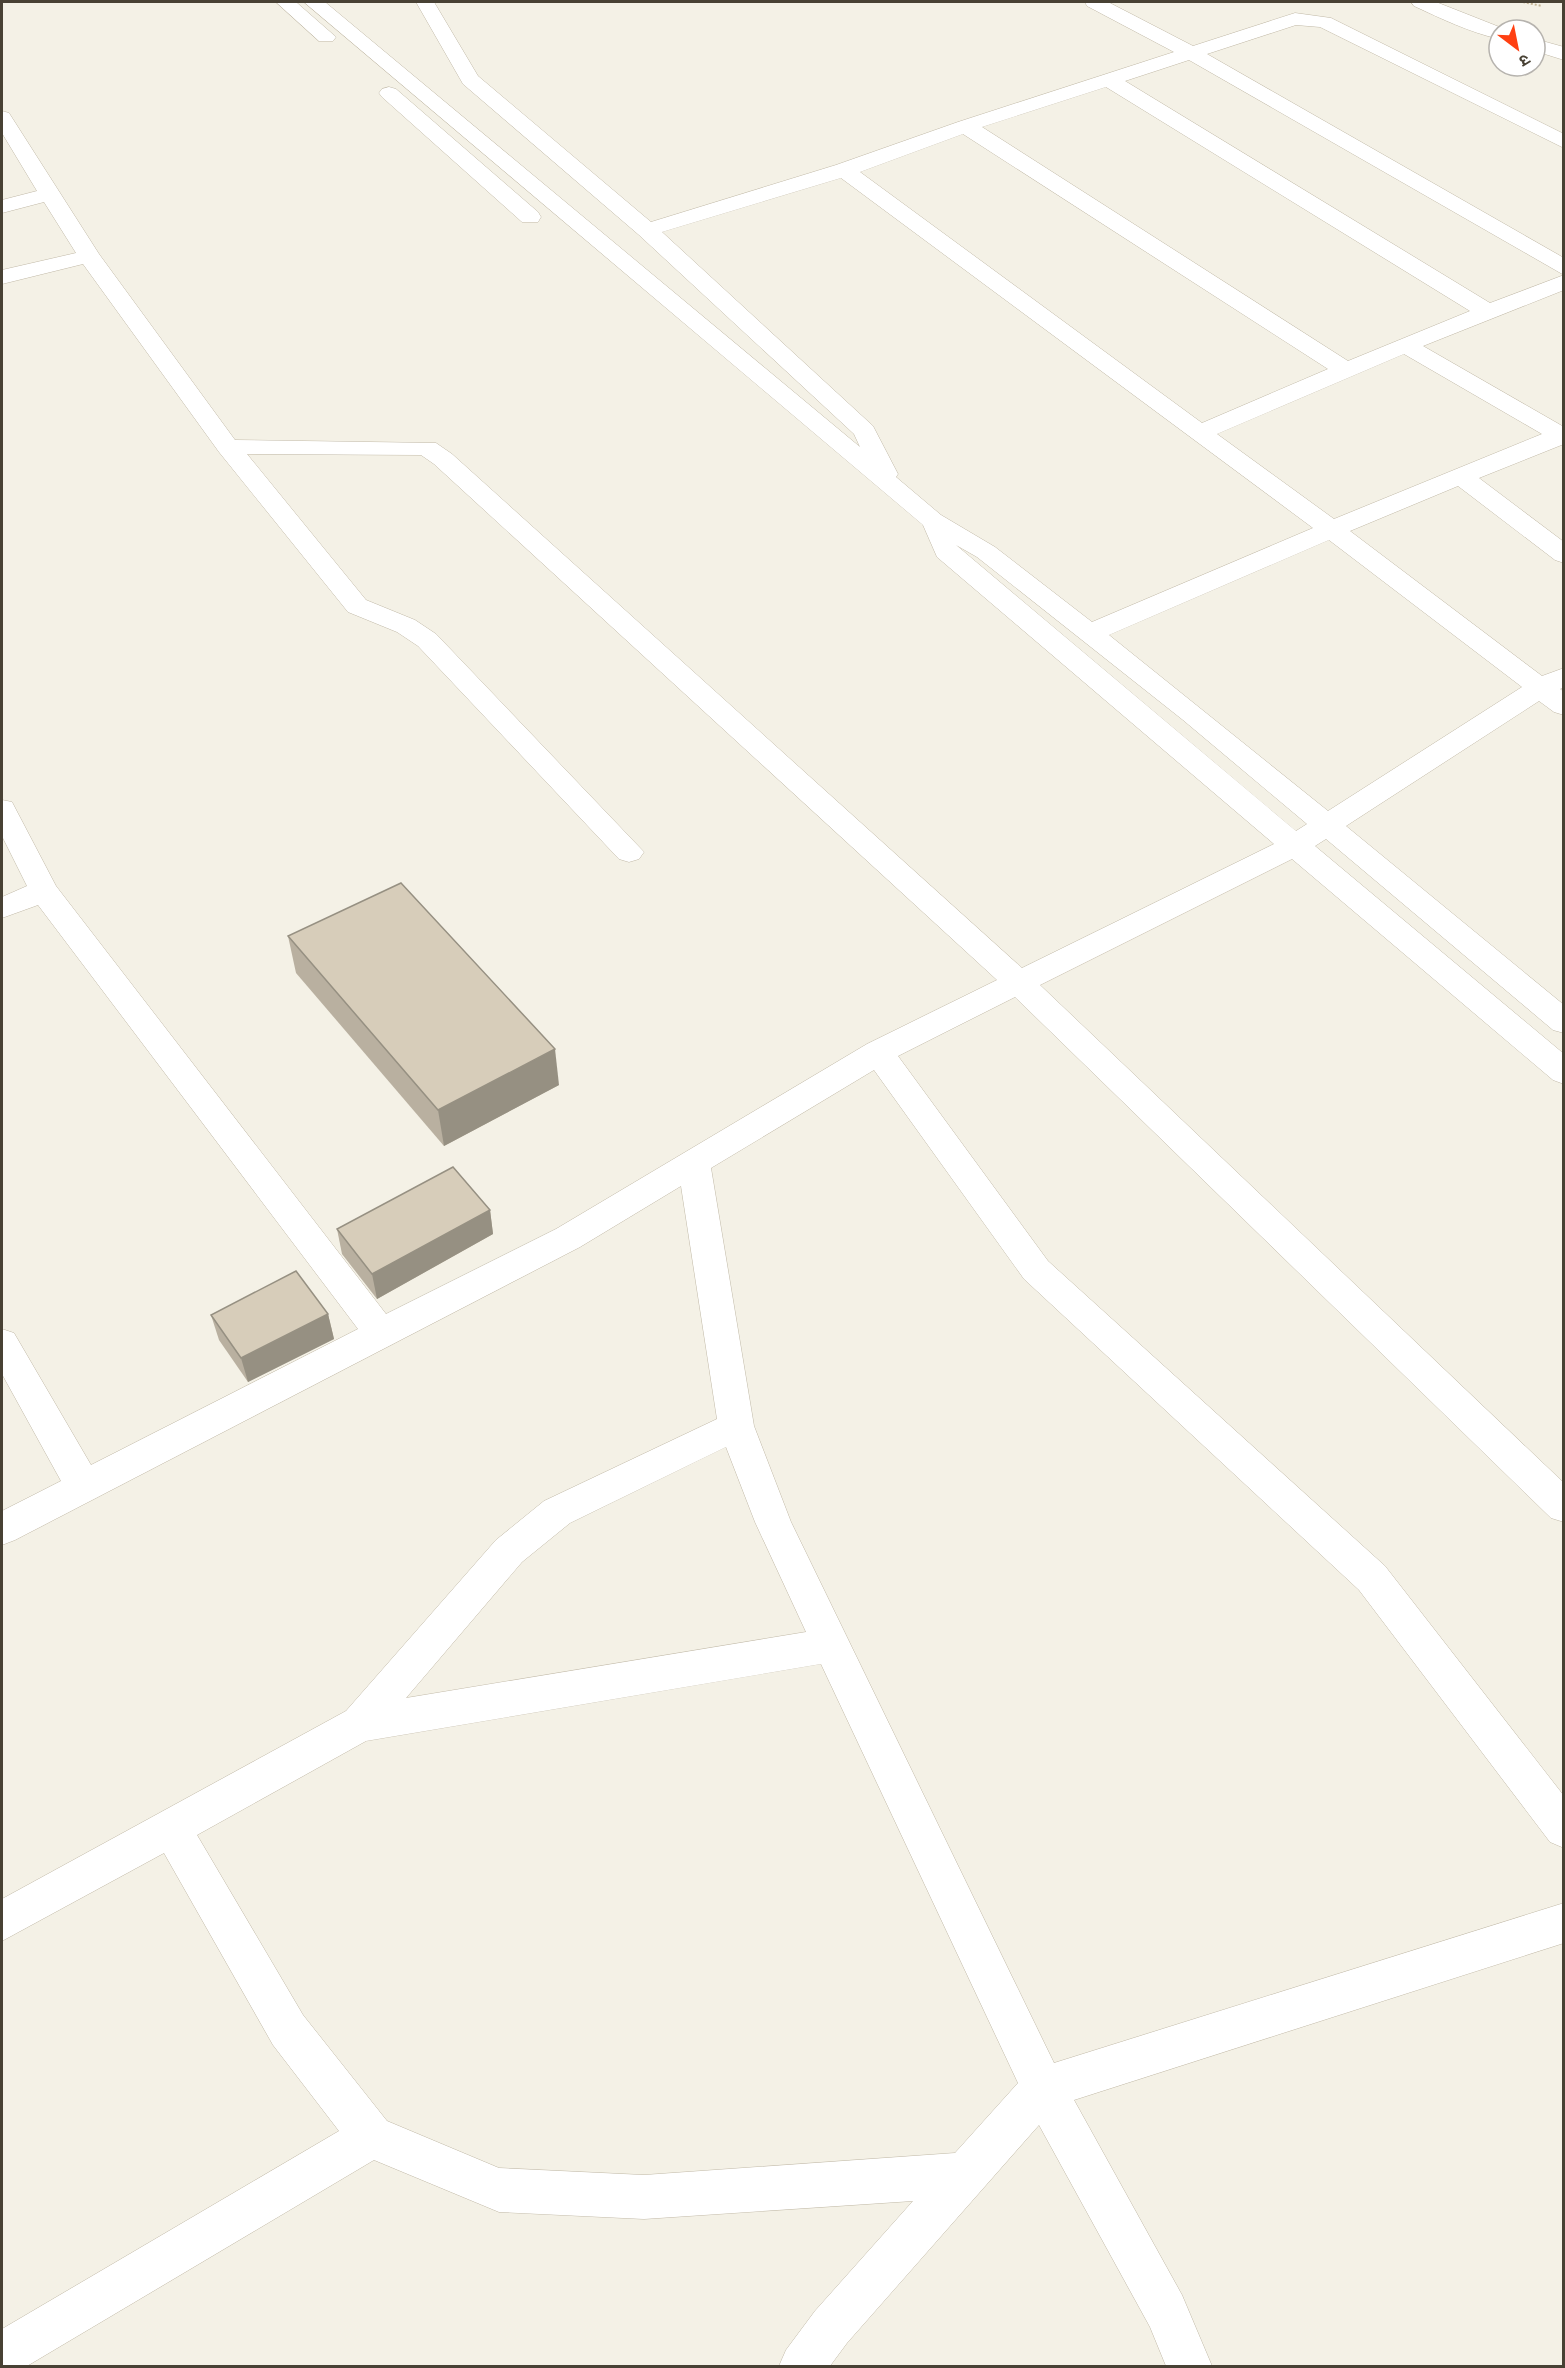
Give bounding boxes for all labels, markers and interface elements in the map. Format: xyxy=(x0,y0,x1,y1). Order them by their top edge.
north arrow xyxy=(1487,18,1547,78)
text: उ xyxy=(1515,50,1534,71)

